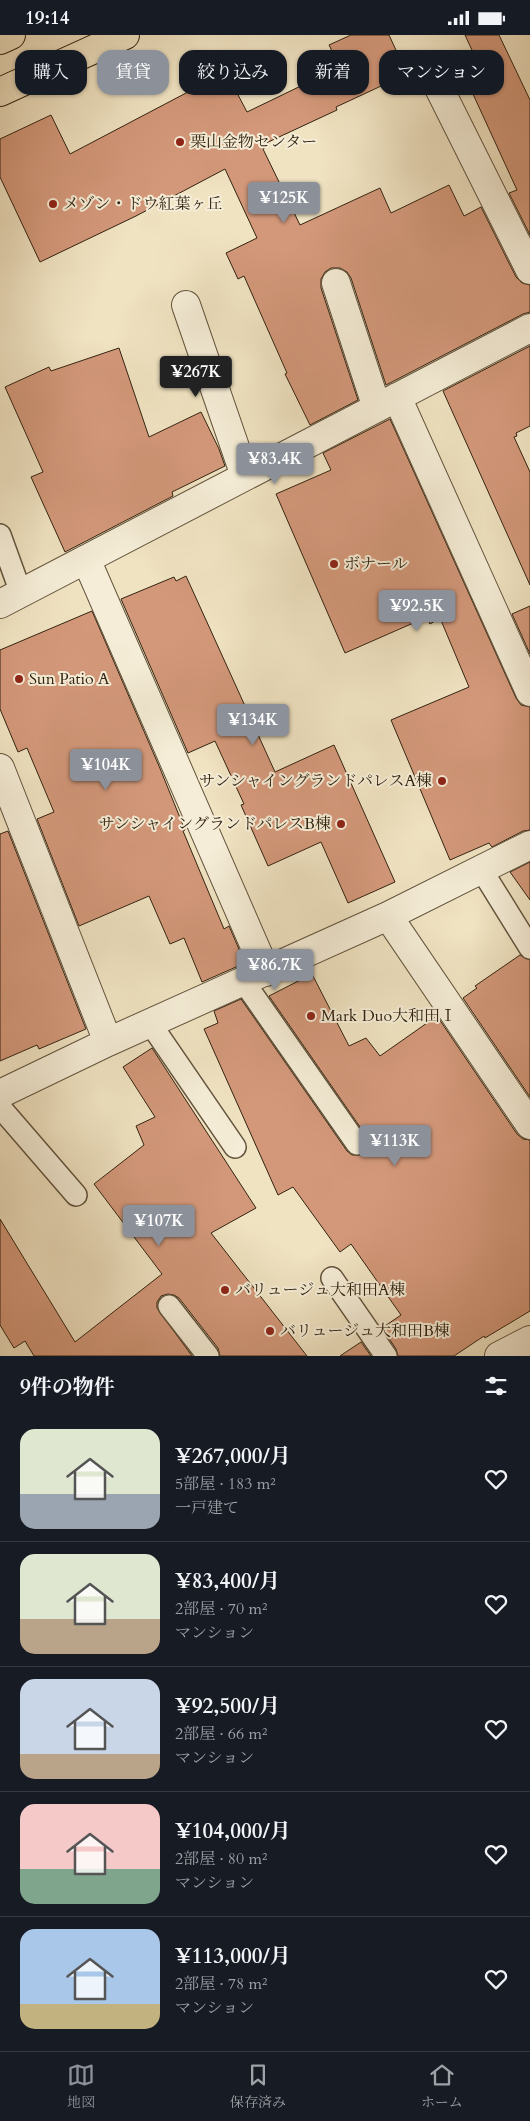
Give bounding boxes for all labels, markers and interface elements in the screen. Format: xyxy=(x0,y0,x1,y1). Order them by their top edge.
text: 19:14 xyxy=(25,5,69,31)
chip: 購入 xyxy=(15,50,87,95)
chip: 賃貸 xyxy=(97,50,169,95)
chip: 絞り込み xyxy=(179,50,287,95)
chip: 新着 xyxy=(297,50,369,95)
chip: マンション xyxy=(379,50,504,95)
place label: 栗山金物センター xyxy=(190,131,317,153)
marker: 栗山金物センター xyxy=(174,136,186,148)
pin: ¥125K xyxy=(249,181,319,224)
text: ¥125K xyxy=(259,187,309,209)
place label: メゾン・ドウ紅葉ヶ丘 xyxy=(63,193,223,215)
marker: メゾン・ドウ紅葉ヶ丘 xyxy=(47,198,59,210)
pin: ¥267K xyxy=(161,355,231,398)
text: ¥267K xyxy=(171,361,221,383)
pin: ¥83.4K xyxy=(234,443,316,485)
text: ¥83.4K xyxy=(248,448,302,470)
place label: ボナール xyxy=(344,553,408,575)
marker: ボナール xyxy=(328,558,340,570)
pin: ¥92.5K xyxy=(376,589,458,632)
text: ¥92.5K xyxy=(390,595,444,617)
place label: Sun Patio A xyxy=(29,668,110,690)
marker: Sun Patio A xyxy=(13,673,25,685)
pin: ¥134K xyxy=(218,703,288,746)
text: ¥134K xyxy=(228,709,278,731)
pin: ¥104K xyxy=(71,749,141,791)
text: ¥104K xyxy=(81,754,131,776)
place label: サンシャイングランドパレスA棟 xyxy=(199,770,432,792)
marker: サンシャイングランドパレスA棟 xyxy=(436,775,448,787)
place label: サンシャイングランドパレスB棟 xyxy=(99,813,331,835)
marker: サンシャイングランドパレスB棟 xyxy=(335,818,347,830)
pin: ¥86.7K xyxy=(234,949,316,991)
text: ¥86.7K xyxy=(248,954,302,976)
place label: Mark Duo大和田Ⅰ xyxy=(321,1005,456,1027)
marker: Mark Duo大和田Ⅰ xyxy=(305,1010,317,1022)
pin: ¥113K xyxy=(360,1125,430,1167)
text: ¥113K xyxy=(370,1130,420,1152)
pin: ¥107K xyxy=(124,1205,194,1247)
text: ¥107K xyxy=(134,1210,184,1232)
place label: バリュージュ大和田A棟 xyxy=(235,1279,405,1301)
marker: バリュージュ大和田A棟 xyxy=(219,1284,231,1296)
place label: バリュージュ大和田B棟 xyxy=(280,1320,450,1342)
marker: バリュージュ大和田B棟 xyxy=(264,1325,276,1337)
icon: filters xyxy=(482,1372,510,1400)
text: 9件の物件 xyxy=(20,1373,115,1402)
text: ¥267,000/月 xyxy=(175,1442,291,1471)
icon: home xyxy=(60,1449,120,1509)
icon: heart xyxy=(482,1465,510,1493)
text: 5部屋 · 183 m² xyxy=(175,1473,276,1495)
text: 一戸建て xyxy=(175,1497,239,1519)
text: ¥83,400/月 xyxy=(175,1567,280,1596)
icon: home xyxy=(60,1574,120,1634)
icon: heart xyxy=(482,1590,510,1618)
text: 2部屋 · 70 m² xyxy=(175,1598,267,1620)
text: マンション xyxy=(175,1622,254,1644)
text: ¥92,500/月 xyxy=(175,1692,280,1721)
icon: home xyxy=(60,1699,120,1759)
icon: heart xyxy=(482,1715,510,1743)
text: 2部屋 · 66 m² xyxy=(175,1723,267,1745)
text: マンション xyxy=(175,1747,254,1769)
text: ¥104,000/月 xyxy=(175,1817,291,1846)
icon: home xyxy=(60,1824,120,1884)
icon: heart xyxy=(482,1840,510,1868)
text: 2部屋 · 80 m² xyxy=(175,1848,267,1870)
text: マンション xyxy=(175,1872,254,1894)
text: ¥113,000/月 xyxy=(175,1942,291,1971)
icon: home xyxy=(60,1949,120,2009)
icon: heart xyxy=(482,1965,510,1993)
text: 2部屋 · 78 m² xyxy=(175,1973,267,1995)
text: マンション xyxy=(175,1997,254,2019)
tab: 地図 xyxy=(67,2061,95,2112)
tab: 保存済み xyxy=(230,2061,286,2112)
tab: ホーム xyxy=(421,2061,463,2112)

